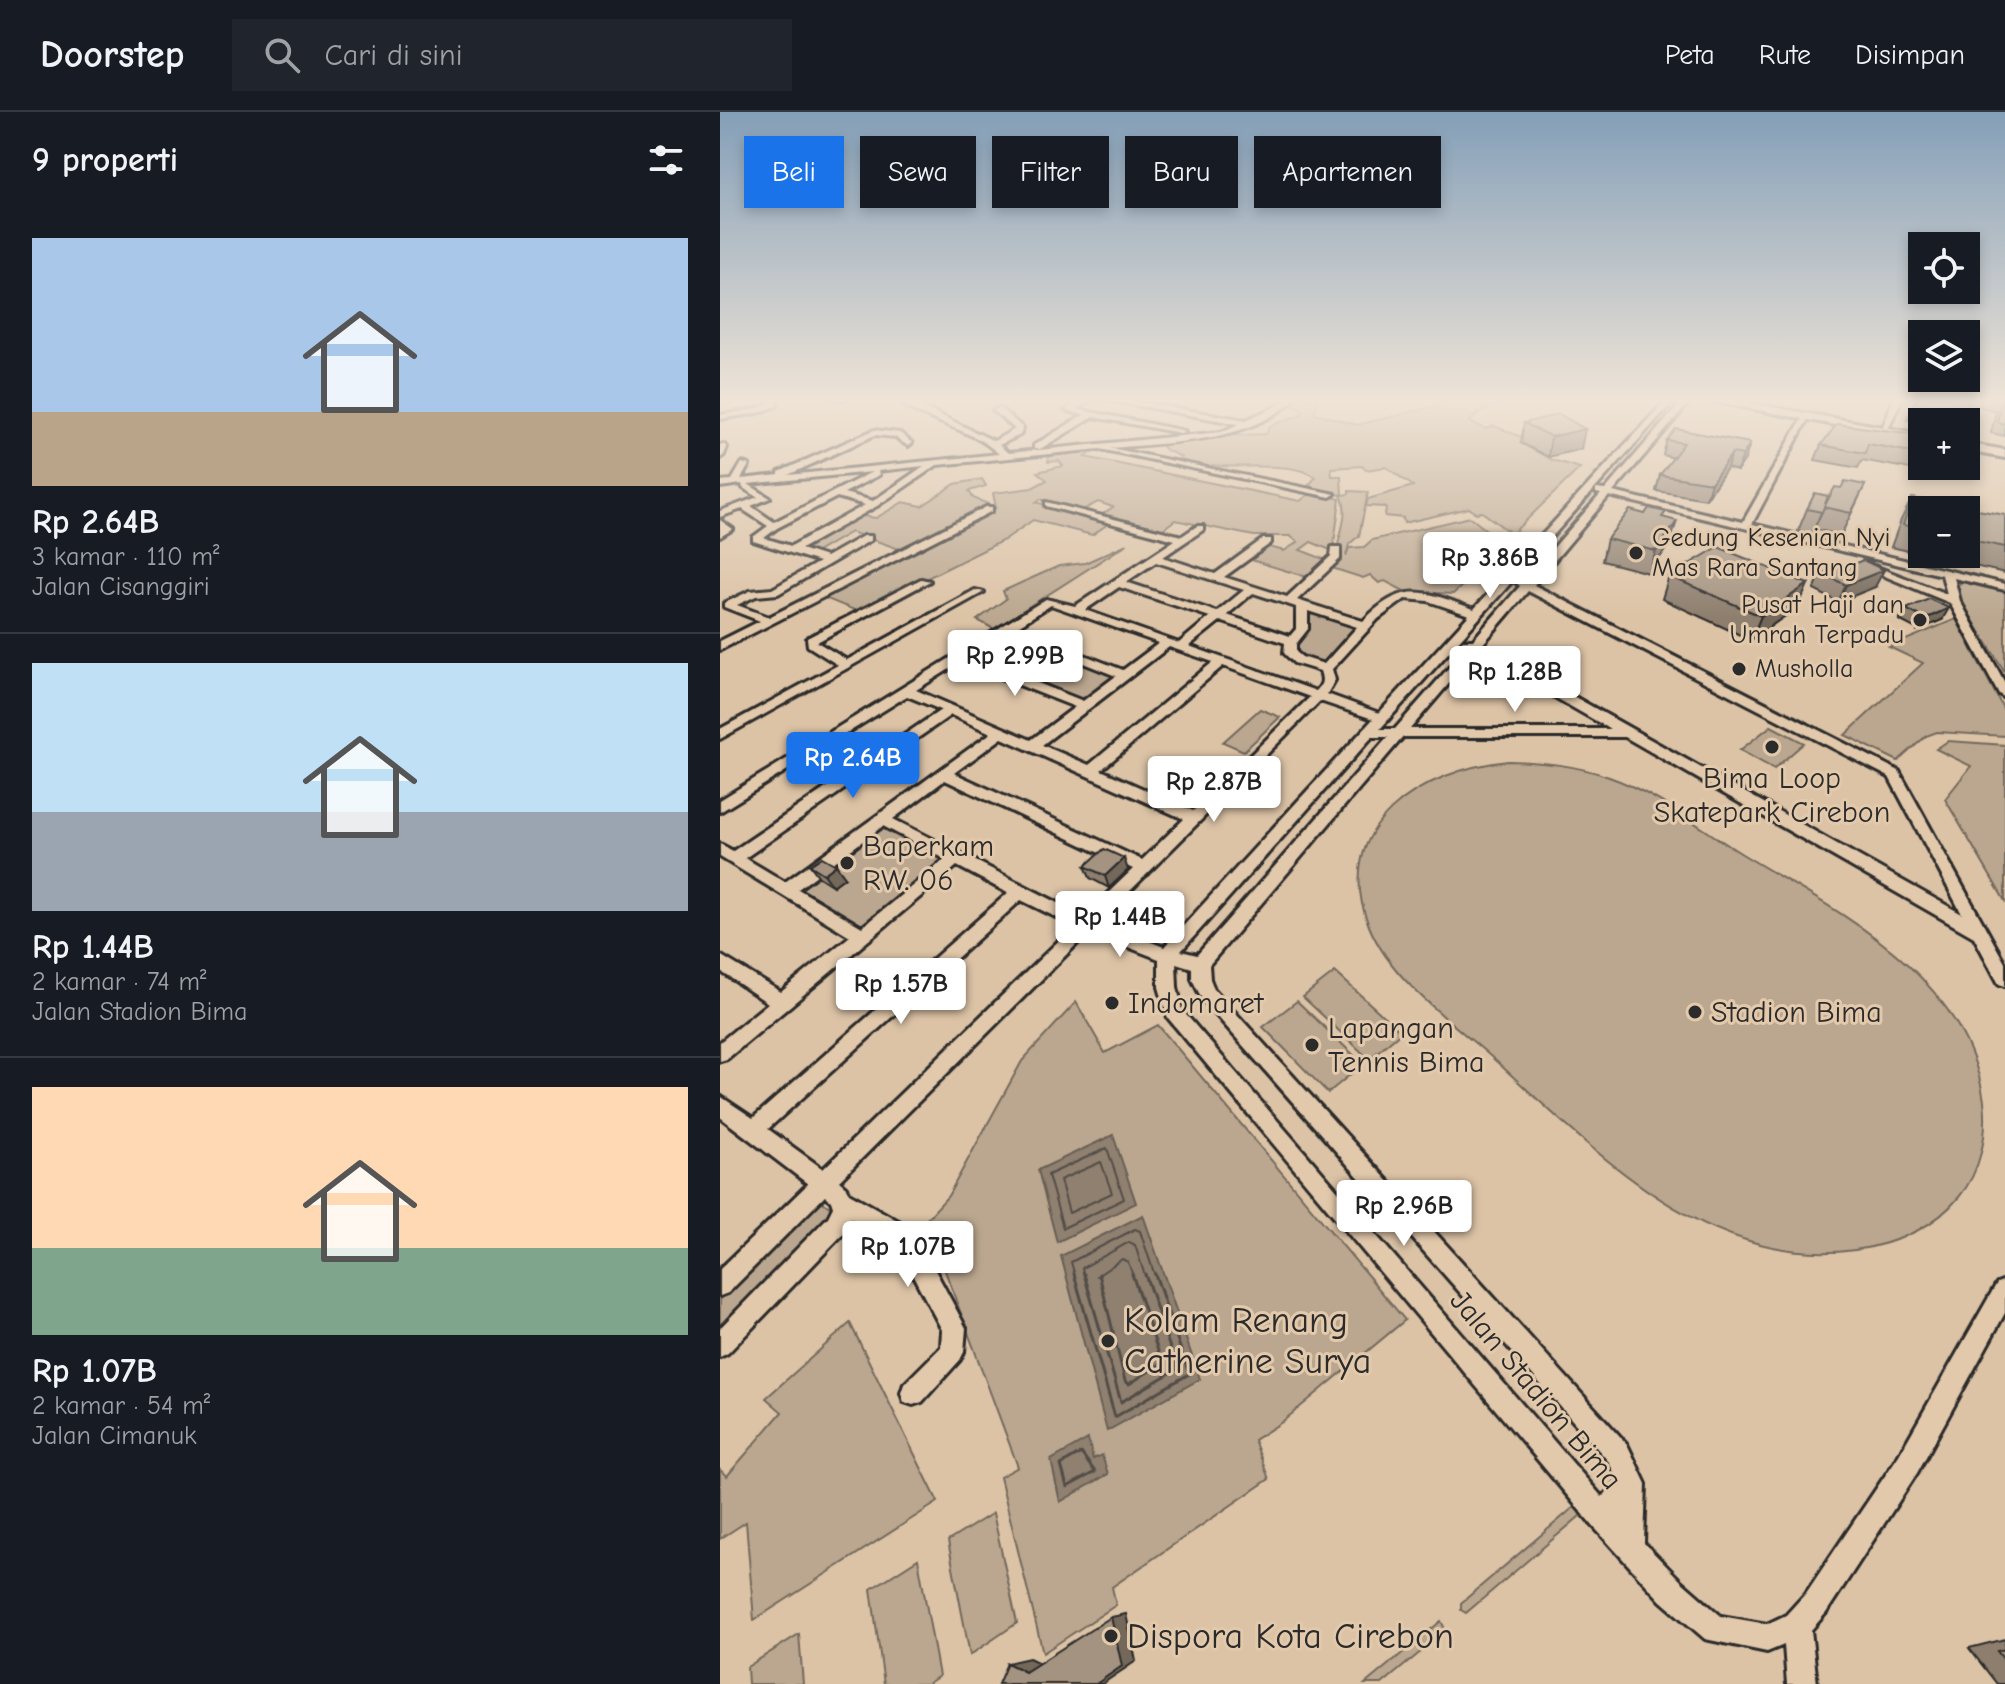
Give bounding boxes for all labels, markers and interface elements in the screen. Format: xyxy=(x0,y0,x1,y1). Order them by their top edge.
search box xyxy=(232,19,792,91)
text: Doorstep xyxy=(40,33,184,77)
icon: search xyxy=(260,33,304,77)
text: Cari di sini xyxy=(324,38,463,73)
text: Peta xyxy=(1665,39,1715,71)
text: Rute xyxy=(1759,39,1811,71)
text: Disimpan xyxy=(1855,39,1965,71)
chip: Beli xyxy=(744,136,844,208)
chip: Sewa xyxy=(860,136,976,208)
chip: Filter xyxy=(992,136,1109,208)
chip: Baru xyxy=(1125,136,1238,208)
chip: Apartemen xyxy=(1254,136,1441,208)
icon: filters xyxy=(644,138,688,182)
text: 9 properti xyxy=(32,140,178,180)
map controls xyxy=(1908,232,1980,568)
button: locate xyxy=(1908,232,1980,304)
icon: home xyxy=(288,290,432,434)
button: layers xyxy=(1908,320,1980,392)
button: + xyxy=(1908,408,1980,480)
button: − xyxy=(1908,496,1980,568)
text: Rp 2.64B xyxy=(32,502,159,542)
place label: Gedung Kesenian Nyi Mas Rara Santang xyxy=(1652,523,1890,583)
pin: Rp 3.86B xyxy=(1407,532,1573,600)
text: 3 kamar · 110 m² xyxy=(32,542,220,572)
text: Rp 3.86B xyxy=(1441,543,1539,573)
marker: Gedung Kesenian Nyi Mas Rara Santang xyxy=(1627,544,1645,562)
text: Jalan Cisanggiri xyxy=(32,572,210,602)
place label: Pusat Haji dan Umrah Terpadu xyxy=(1730,590,1904,650)
marker: Pusat Haji dan Umrah Terpadu xyxy=(1911,611,1929,629)
pin: Rp 2.99B xyxy=(932,630,1098,698)
text: Rp 2.99B xyxy=(966,641,1064,671)
pin: Rp 1.28B xyxy=(1432,646,1598,714)
place label: Musholla xyxy=(1755,654,1853,684)
text: Rp 1.28B xyxy=(1467,657,1563,687)
marker: Musholla xyxy=(1730,660,1748,678)
icon: home xyxy=(288,715,432,859)
pin: Rp 2.64B xyxy=(770,732,936,800)
marker: Bima Loop Skatepark Cirebon xyxy=(1763,738,1781,756)
text: Rp 2.64B xyxy=(804,743,902,773)
pin: Rp 2.87B xyxy=(1131,756,1297,824)
place label: Bima Loop Skatepark Cirebon xyxy=(1654,761,1890,830)
text: Rp 2.87B xyxy=(1166,767,1262,797)
place label: Baperkam RW. 06 xyxy=(863,829,994,898)
marker: Baperkam RW. 06 xyxy=(838,854,856,872)
pin: Rp 1.44B xyxy=(1037,891,1203,959)
text: Rp 1.44B xyxy=(1073,902,1167,932)
text: Rp 1.44B xyxy=(32,927,154,967)
pin: Rp 1.57B xyxy=(818,958,984,1026)
text: 2 kamar · 74 m² xyxy=(32,967,206,997)
text: Rp 1.57B xyxy=(854,969,948,999)
place label: Indomaret xyxy=(1128,986,1265,1021)
marker: Indomaret xyxy=(1103,994,1121,1012)
place label: Stadion Bima xyxy=(1711,995,1882,1030)
text: Jalan Stadion Bima xyxy=(32,997,247,1027)
marker: Stadion Bima xyxy=(1686,1003,1704,1021)
place label: Lapangan Tennis Bima xyxy=(1328,1011,1484,1080)
marker: Lapangan Tennis Bima xyxy=(1303,1036,1321,1054)
icon: home xyxy=(288,1139,432,1283)
pin: Rp 2.96B xyxy=(1321,1180,1487,1248)
text: Rp 2.96B xyxy=(1355,1191,1453,1221)
pin: Rp 1.07B xyxy=(825,1221,991,1289)
text: Rp 1.07B xyxy=(860,1232,956,1262)
street label: Jalan Stadion Bima xyxy=(1443,1284,1629,1496)
place label: Kolam Renang Catherine Surya xyxy=(1124,1300,1371,1382)
marker: Kolam Renang Catherine Surya xyxy=(1099,1332,1117,1350)
text: Rp 1.07B xyxy=(32,1351,157,1391)
text: 2 kamar · 54 m² xyxy=(32,1391,210,1421)
text: Jalan Cimanuk xyxy=(32,1421,197,1451)
place label: Dispora Kota Cirebon xyxy=(1127,1616,1454,1657)
marker: Dispora Kota Cirebon xyxy=(1102,1627,1120,1645)

